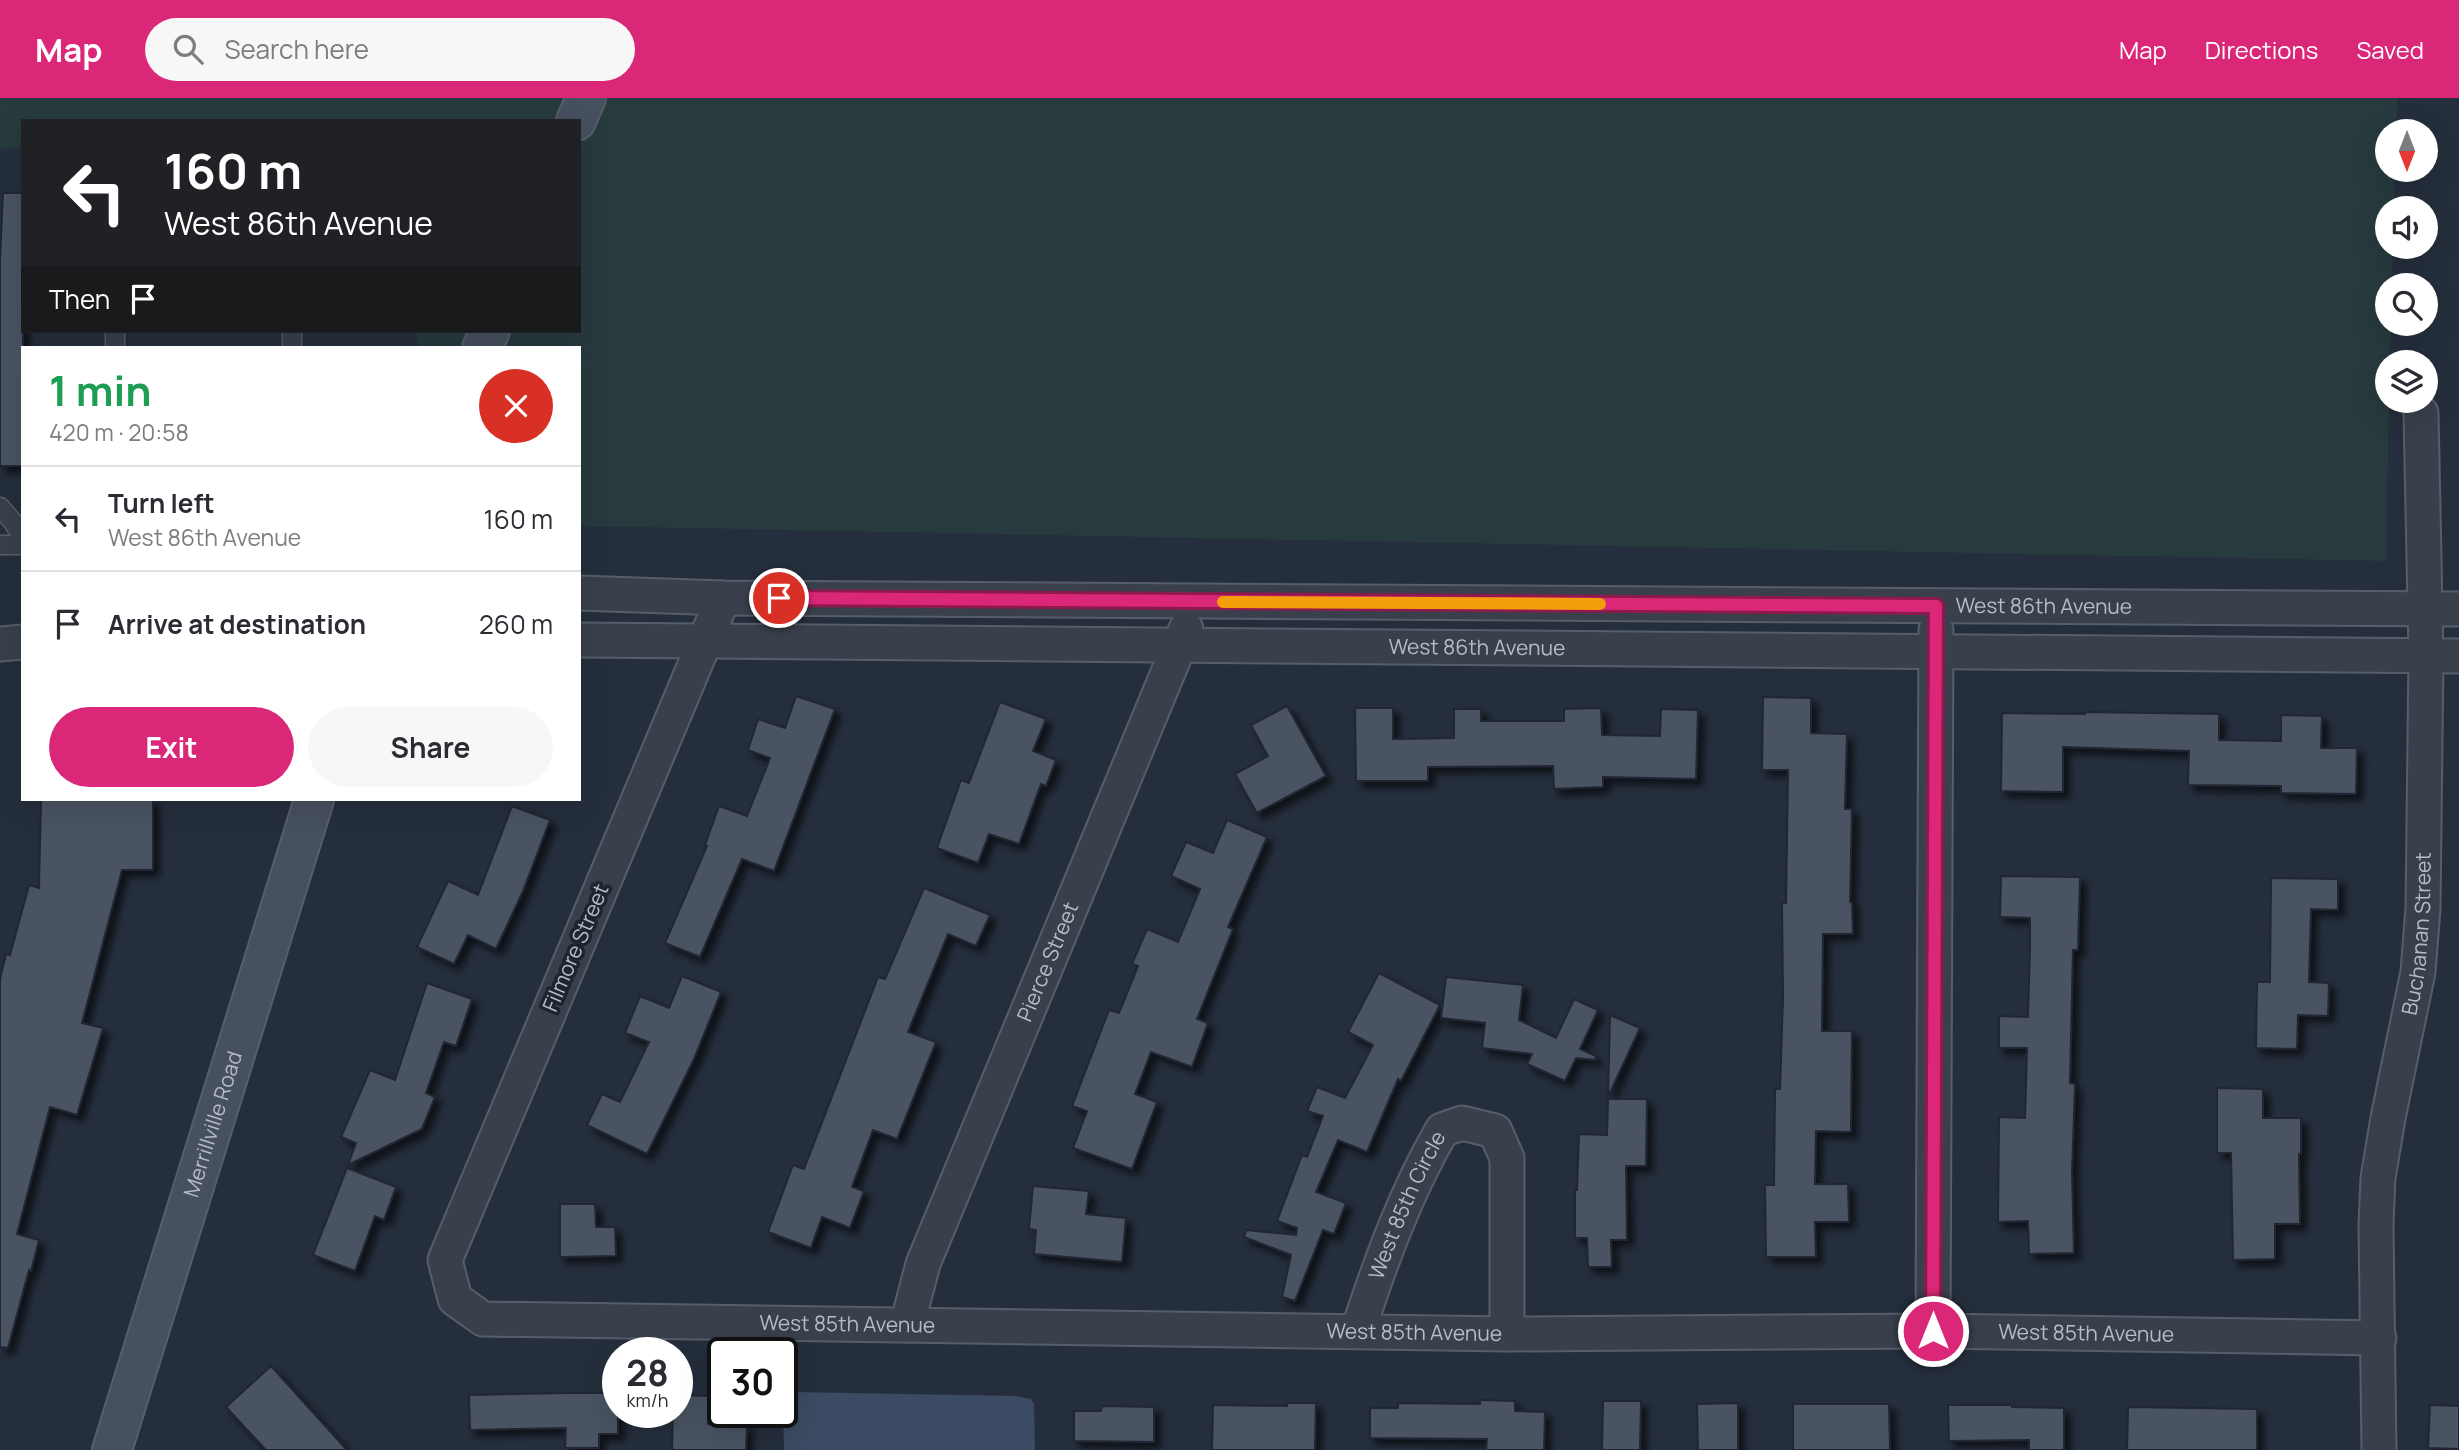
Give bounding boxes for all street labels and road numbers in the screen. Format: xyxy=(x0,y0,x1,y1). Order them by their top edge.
street label: West 86th Avenue xyxy=(1956,591,2132,620)
street label: West 86th Avenue xyxy=(1389,632,1565,661)
street label: Buchanan Street xyxy=(2394,852,2437,1018)
street label: Filmore Street xyxy=(536,880,615,1016)
street label: Pierce Street xyxy=(1010,898,1084,1025)
street label: Merrillville Road xyxy=(176,1048,248,1201)
street label: West 85th Circle xyxy=(1362,1126,1452,1283)
street label: West 85th Avenue xyxy=(759,1308,935,1339)
street label: West 85th Avenue xyxy=(1326,1316,1502,1347)
street label: West 85th Avenue xyxy=(1998,1317,2174,1348)

